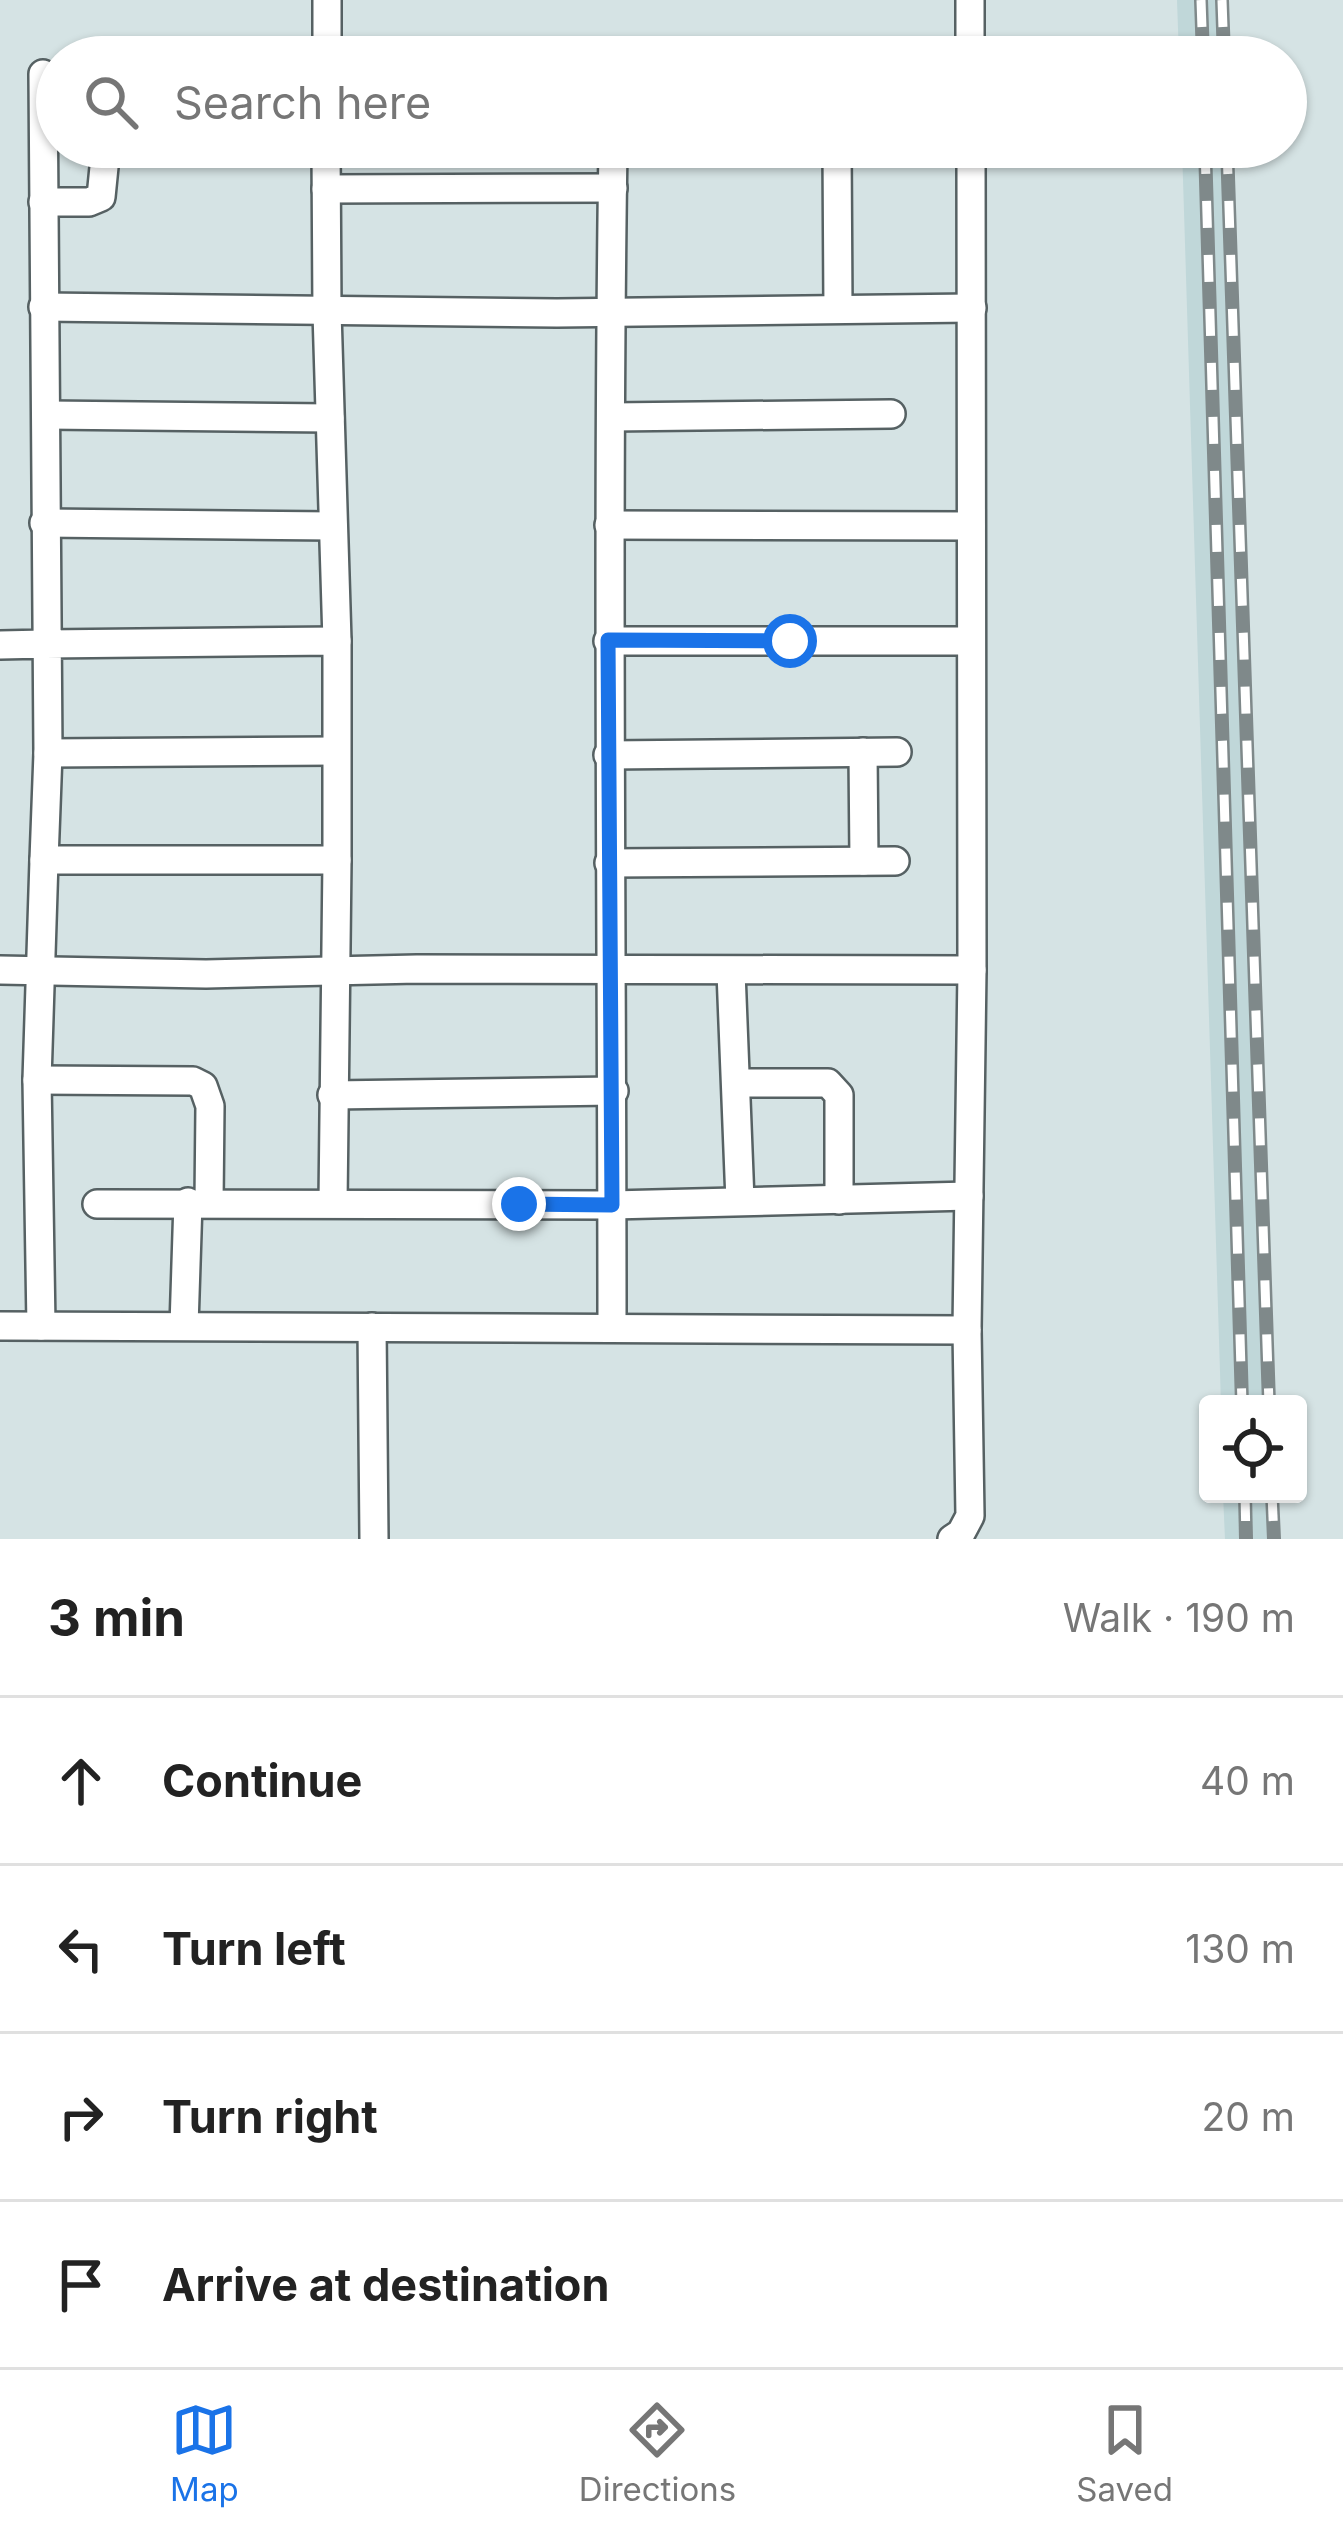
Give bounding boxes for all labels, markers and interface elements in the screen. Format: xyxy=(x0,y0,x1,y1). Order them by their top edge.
search box xyxy=(36,36,1307,168)
icon: search xyxy=(78,69,144,135)
text: Search here xyxy=(174,75,431,130)
route start xyxy=(763,614,817,668)
route end xyxy=(492,1177,546,1231)
map controls xyxy=(1199,1395,1307,1503)
button: locate xyxy=(1199,1395,1307,1503)
text: 3 min xyxy=(48,1587,185,1648)
text: Walk · 190 m xyxy=(1063,1594,1295,1641)
icon: ahead xyxy=(48,1748,114,1814)
text: Continue xyxy=(162,1753,362,1808)
text: 40 m xyxy=(1200,1757,1295,1804)
icon: left xyxy=(48,1916,114,1982)
text: Turn left xyxy=(162,1921,346,1976)
text: 130 m xyxy=(1185,1925,1295,1972)
icon: right xyxy=(48,2084,114,2150)
text: Turn right xyxy=(162,2089,378,2144)
text: 20 m xyxy=(1201,2093,1295,2140)
icon: arrive xyxy=(48,2252,114,2318)
text: Arrive at destination xyxy=(162,2257,609,2312)
tab: Map xyxy=(170,2397,239,2509)
tab: Directions xyxy=(579,2397,736,2509)
tab: Saved xyxy=(1076,2397,1173,2509)

